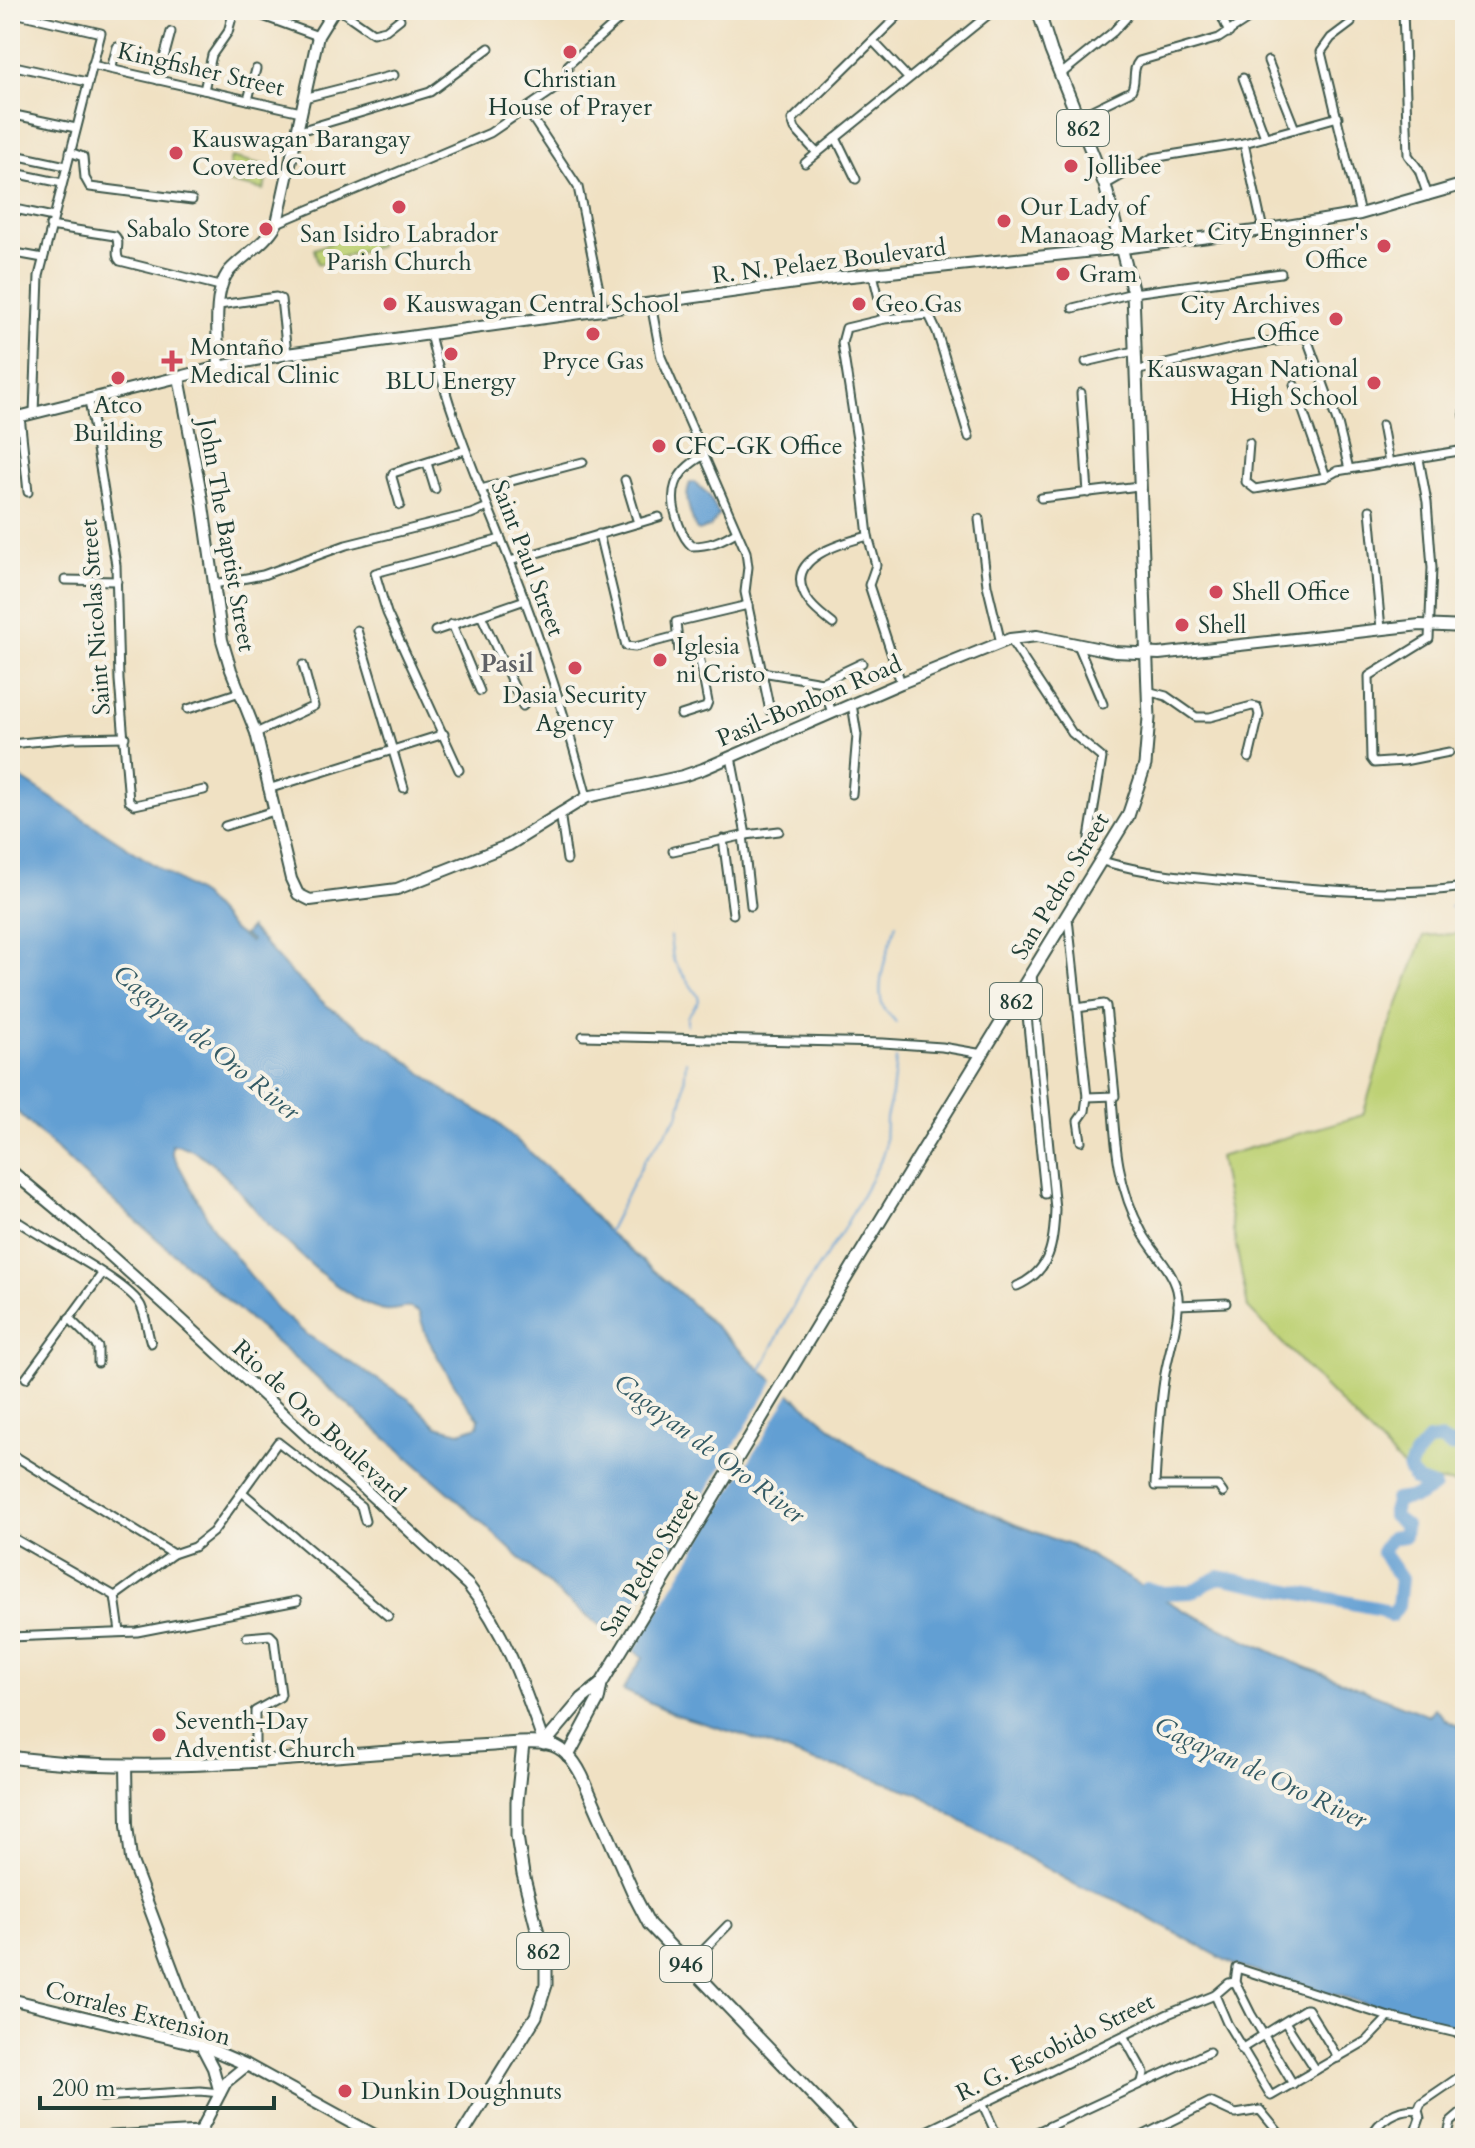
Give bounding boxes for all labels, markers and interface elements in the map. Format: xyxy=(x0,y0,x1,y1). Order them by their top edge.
street label: Kingfisher Street xyxy=(114,34,288,105)
marker: Christian House of Prayer xyxy=(561,43,579,61)
place label: Christian House of Prayer xyxy=(488,63,652,124)
road number: 862 xyxy=(1057,110,1109,146)
place label: Kauswagan Barangay Covered Court xyxy=(192,123,411,184)
marker: Kauswagan Barangay Covered Court xyxy=(167,144,185,162)
place label: Jollibee xyxy=(1084,150,1162,183)
marker: Jollibee xyxy=(1062,157,1080,175)
place label: Our Lady of Manaoag Market xyxy=(1020,191,1194,252)
marker: San Isidro Labrador Parish Church xyxy=(390,198,408,216)
marker: Our Lady of Manaoag Market xyxy=(995,212,1013,230)
place label: Sabalo Store xyxy=(127,213,250,246)
place label: City Enginner's Office xyxy=(1207,216,1368,277)
place label: San Isidro Labrador Parish Church xyxy=(300,218,498,279)
marker: Sabalo Store xyxy=(257,220,275,238)
street label: R. N. Pelaez Boulevard xyxy=(710,231,948,292)
marker: City Enginner's Office xyxy=(1375,237,1393,255)
place label: Gram xyxy=(1079,258,1138,291)
marker: Gram xyxy=(1054,265,1072,283)
place label: Kauswagan Central School xyxy=(406,288,679,321)
place label: Geo Gas xyxy=(875,288,962,321)
place label: City Archives Office xyxy=(1180,289,1320,350)
marker: Kauswagan Central School xyxy=(381,295,399,313)
marker: Geo Gas xyxy=(850,295,868,313)
marker: City Archives Office xyxy=(1327,310,1345,328)
marker: Pryce Gas xyxy=(584,325,602,343)
place label: Montaño Medical Clinic xyxy=(190,331,339,392)
marker: BLU Energy xyxy=(442,345,460,363)
place label: Pryce Gas xyxy=(542,345,644,378)
marker: Montaño Medical Clinic xyxy=(161,350,183,372)
place label: Kauswagan National High School xyxy=(1147,353,1358,414)
place label: BLU Energy xyxy=(385,365,517,398)
marker: Atco Building xyxy=(109,369,127,387)
marker: Kauswagan National High School xyxy=(1365,374,1383,392)
place label: Atco Building xyxy=(74,389,163,450)
street label: John The Baptist Street xyxy=(189,413,263,655)
place label: CFC-GK Office xyxy=(675,430,843,463)
marker: CFC-GK Office xyxy=(650,437,668,455)
street label: Saint Paul Street xyxy=(483,475,573,641)
street label: Saint Nicolas Street xyxy=(72,517,119,716)
place label: Shell Office xyxy=(1232,576,1350,609)
marker: Shell Office xyxy=(1207,583,1225,601)
place label: Shell xyxy=(1198,609,1246,642)
marker: Shell xyxy=(1173,616,1191,634)
place label: Iglesia ni Cristo xyxy=(676,630,765,691)
district label: Pasil xyxy=(480,646,534,681)
street label: Pasil-Bonbon Road xyxy=(712,648,907,755)
marker: Iglesia ni Cristo xyxy=(651,651,669,669)
marker: Dasia Security Agency xyxy=(566,659,584,677)
place label: Dasia Security Agency xyxy=(503,679,647,740)
street label: San Pedro Street xyxy=(1003,806,1118,966)
water label: Cagayan de Oro River xyxy=(106,956,308,1129)
road number: 862 xyxy=(990,983,1042,1019)
street label: Rio de Oro Boulevard xyxy=(225,1332,412,1510)
water label: Cagayan de Oro River xyxy=(607,1365,813,1533)
street label: San Pedro Street xyxy=(592,1483,707,1643)
place label: Seventh-Day Adventist Church xyxy=(175,1705,355,1766)
water label: Cagayan de Oro River xyxy=(1149,1708,1374,1838)
marker: Seventh-Day Adventist Church xyxy=(150,1726,168,1744)
road number: 862 xyxy=(517,1933,569,1969)
road number: 946 xyxy=(660,1946,712,1982)
street label: Corrales Extension xyxy=(41,1973,235,2054)
street label: R. G. Escobido Street xyxy=(950,1985,1160,2110)
scale bar xyxy=(40,2060,274,2110)
text: 200 m xyxy=(52,2072,116,2105)
place label: Dunkin Doughnuts xyxy=(361,2075,562,2108)
marker: Dunkin Doughnuts xyxy=(336,2082,354,2100)

